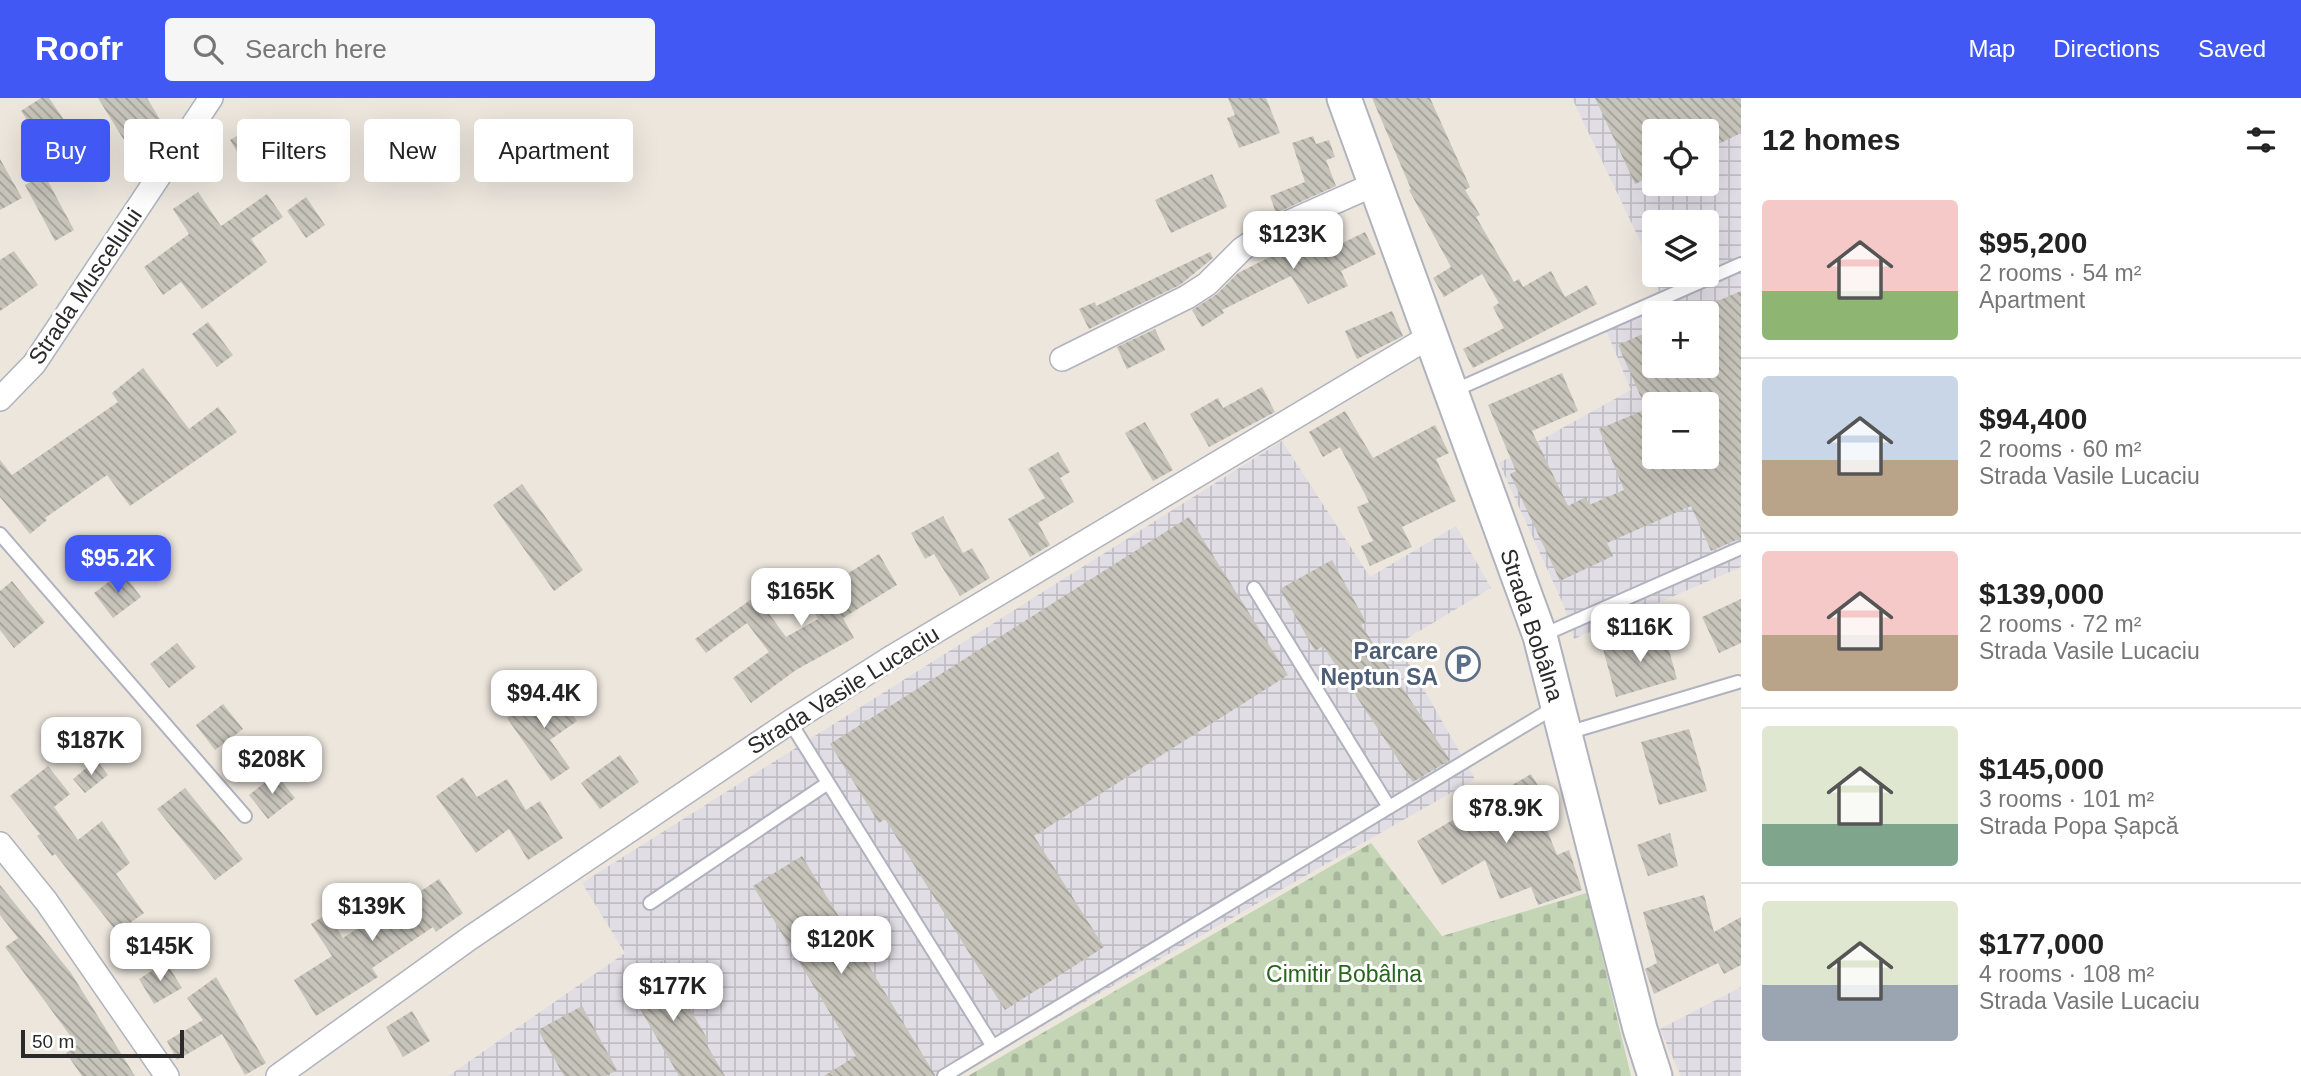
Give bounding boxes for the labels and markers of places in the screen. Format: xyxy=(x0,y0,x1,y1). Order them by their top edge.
pin: $123K xyxy=(1244,212,1342,271)
pin: $95.2K xyxy=(61,536,175,595)
pin: $165K xyxy=(752,568,850,628)
pin: $116K xyxy=(1591,604,1689,664)
place label: Parcare Neptun SA xyxy=(1320,638,1438,690)
parking icon: Parcare Neptun SA xyxy=(1444,645,1482,683)
pin: $94.4K xyxy=(487,670,601,730)
pin: $187K xyxy=(42,718,140,777)
pin: $208K xyxy=(223,736,321,796)
pin: $78.9K xyxy=(1449,786,1563,845)
pin: $139K xyxy=(323,884,421,943)
pin: $120K xyxy=(792,916,890,976)
pin: $145K xyxy=(111,924,209,983)
pin: $177K xyxy=(624,964,722,1023)

